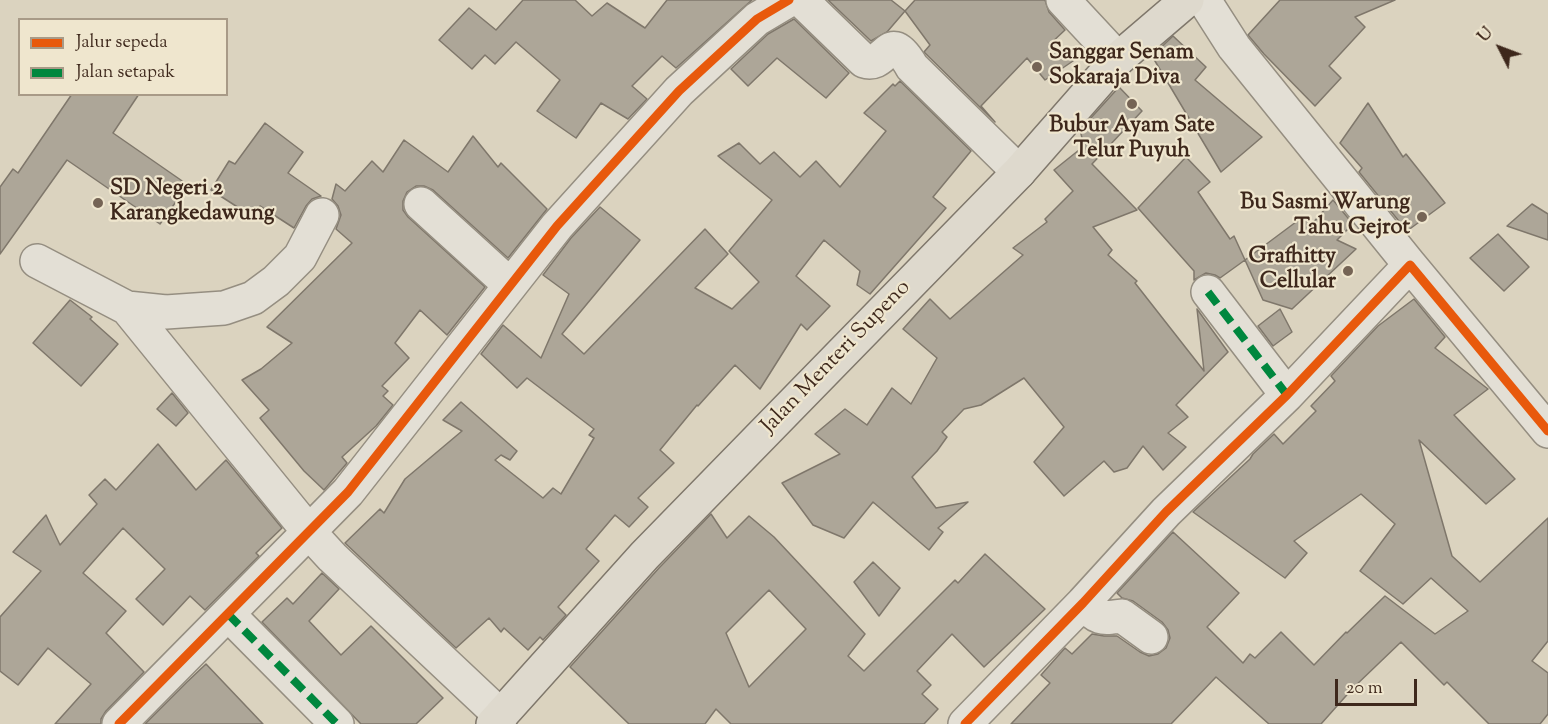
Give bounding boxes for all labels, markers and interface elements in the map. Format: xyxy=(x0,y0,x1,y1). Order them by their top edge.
legend xyxy=(18,18,228,96)
north arrow xyxy=(1470,18,1530,78)
text: U xyxy=(1473,23,1499,48)
text: Jalur sepeda xyxy=(76,30,167,56)
place label: Sanggar Senam Sokaraja Diva xyxy=(1049,41,1194,92)
text: Jalan setapak xyxy=(76,60,175,86)
marker: Sanggar Senam Sokaraja Diva xyxy=(1030,60,1044,74)
marker: Bubur Ayam Sate Telur Puyuh xyxy=(1125,97,1139,111)
place label: Bubur Ayam Sate Telur Puyuh xyxy=(1049,114,1215,166)
place label: SD Negeri 2 Karangkedawung xyxy=(110,177,274,228)
place label: Bu Sasmi Warung Tahu Gejrot xyxy=(1240,191,1410,242)
marker: SD Negeri 2 Karangkedawung xyxy=(91,196,105,210)
marker: Bu Sasmi Warung Tahu Gejrot xyxy=(1415,210,1429,224)
place label: Grafhitty Cellular xyxy=(1248,245,1336,296)
marker: Grafhitty Cellular xyxy=(1341,264,1355,278)
street label: Jalan Menteri Supeno xyxy=(757,276,917,440)
scale bar xyxy=(1338,667,1420,705)
text: 20 m xyxy=(1346,676,1383,702)

